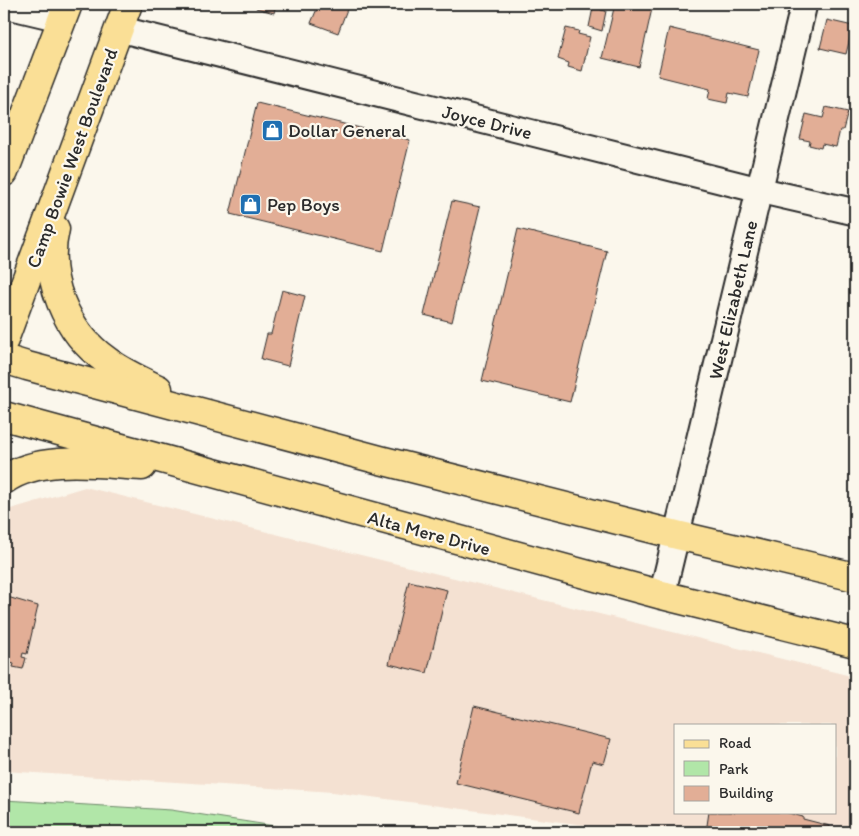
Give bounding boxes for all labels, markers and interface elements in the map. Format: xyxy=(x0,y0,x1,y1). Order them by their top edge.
street label: Camp Bowie West Boulevard xyxy=(21,44,123,271)
street label: Joyce Drive xyxy=(440,100,534,144)
shop icon: Dollar General xyxy=(260,118,284,142)
place label: Dollar General xyxy=(288,119,407,142)
shop icon: Pep Boys xyxy=(239,192,263,216)
place label: Pep Boys xyxy=(267,193,340,216)
street label: West Elizabeth Lane xyxy=(703,218,763,382)
street label: Alta Mere Drive xyxy=(365,506,493,560)
legend xyxy=(674,724,836,814)
text: Road xyxy=(719,734,752,752)
text: Park xyxy=(719,760,749,778)
text: Building xyxy=(719,784,773,802)

